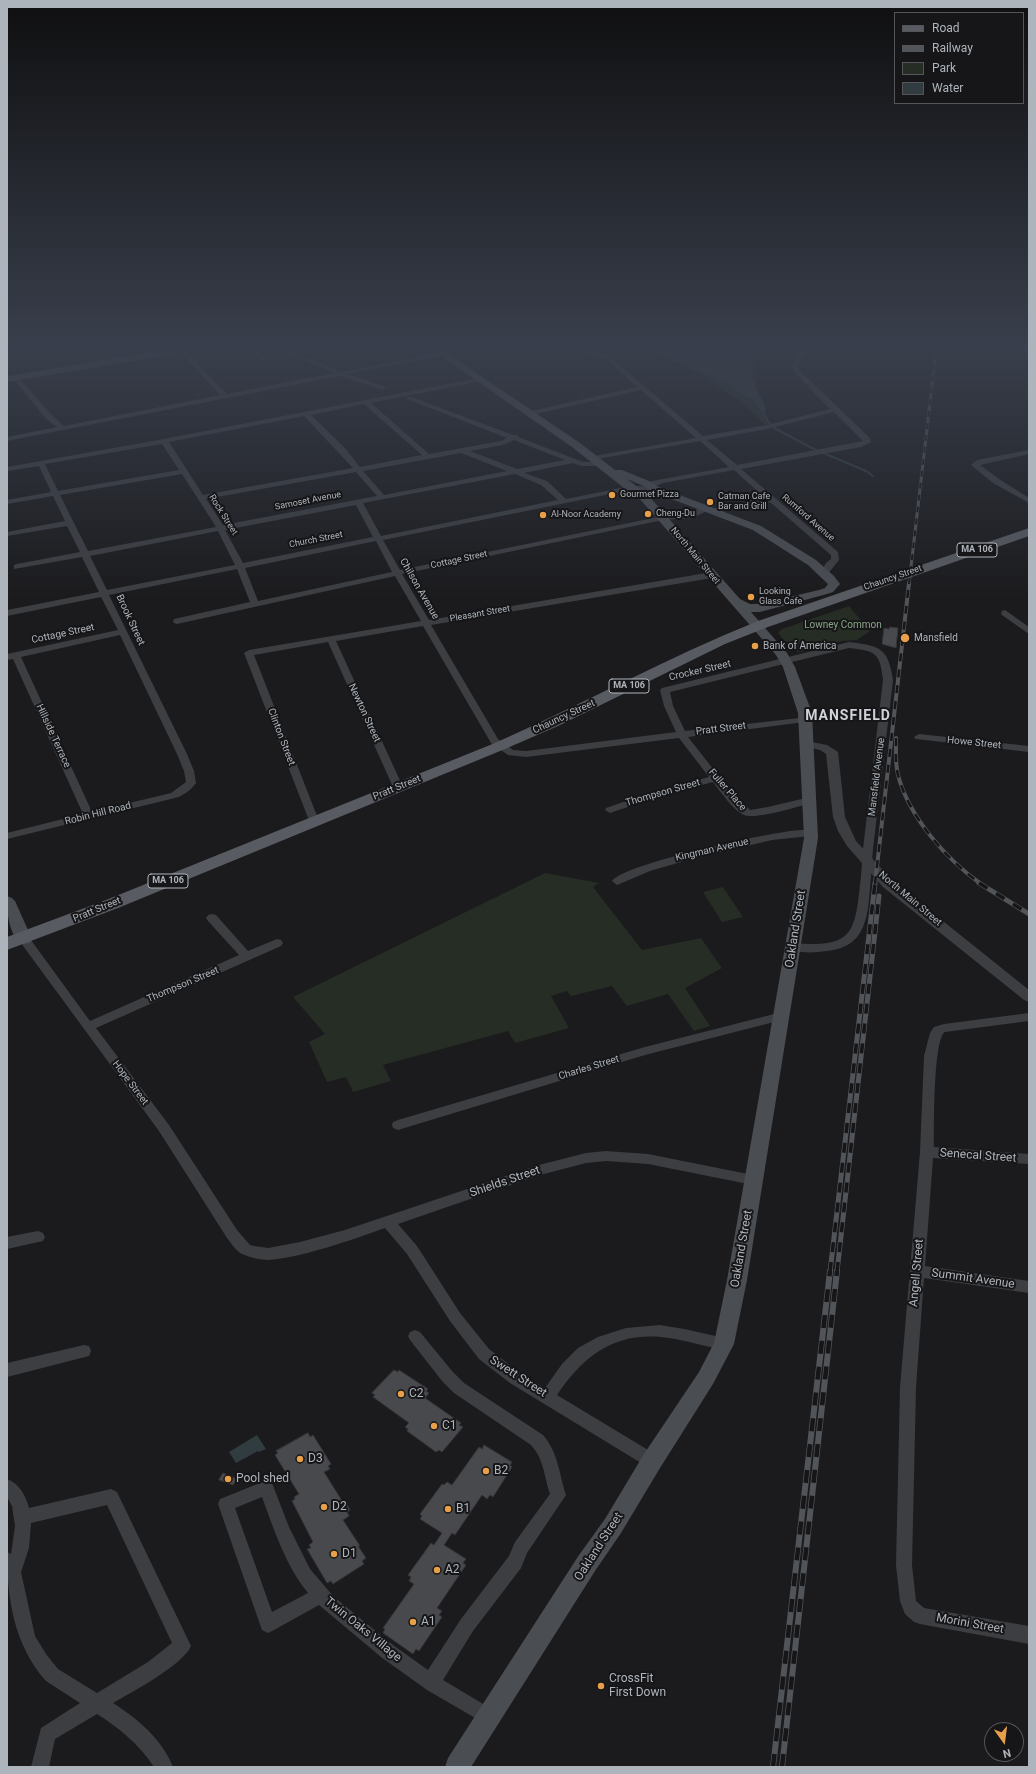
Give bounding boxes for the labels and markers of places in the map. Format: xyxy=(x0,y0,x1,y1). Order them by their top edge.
marker: Gourmet Pizza xyxy=(607,490,617,500)
place label: Gourmet Pizza xyxy=(620,490,679,500)
place label: Catman Cafe Bar and Grill xyxy=(718,492,770,513)
marker: Catman Cafe Bar and Grill xyxy=(705,497,715,507)
marker: Cheng-Du xyxy=(643,509,653,519)
place label: Cheng-Du xyxy=(656,509,695,519)
marker: Al-Noor Academy xyxy=(538,510,548,520)
place label: Al-Noor Academy xyxy=(551,510,621,520)
place label: Looking Glass Cafe xyxy=(759,587,802,608)
marker: Looking Glass Cafe xyxy=(746,592,756,602)
marker: Mansfield xyxy=(899,632,911,644)
place label: Mansfield xyxy=(914,632,958,644)
place label: Bank of America xyxy=(763,640,836,652)
marker: Bank of America xyxy=(750,641,760,651)
place label: C2 xyxy=(409,1387,424,1401)
marker: C2 xyxy=(396,1389,406,1399)
place label: C1 xyxy=(442,1419,457,1433)
marker: C1 xyxy=(429,1421,439,1431)
place label: D3 xyxy=(308,1452,323,1466)
marker: D3 xyxy=(295,1454,305,1464)
place label: B2 xyxy=(494,1464,508,1478)
marker: B2 xyxy=(481,1466,491,1476)
place label: Pool shed xyxy=(236,1472,289,1486)
marker: Pool shed xyxy=(223,1474,233,1484)
place label: D2 xyxy=(332,1500,347,1514)
marker: D2 xyxy=(319,1502,329,1512)
place label: B1 xyxy=(456,1502,470,1516)
marker: B1 xyxy=(443,1504,453,1514)
place label: D1 xyxy=(342,1547,357,1561)
marker: D1 xyxy=(329,1549,339,1559)
place label: A2 xyxy=(445,1563,460,1577)
marker: A2 xyxy=(432,1565,442,1575)
place label: A1 xyxy=(421,1615,436,1629)
marker: A1 xyxy=(408,1617,418,1627)
place label: CrossFit First Down xyxy=(609,1672,666,1700)
marker: CrossFit First Down xyxy=(596,1681,606,1691)

